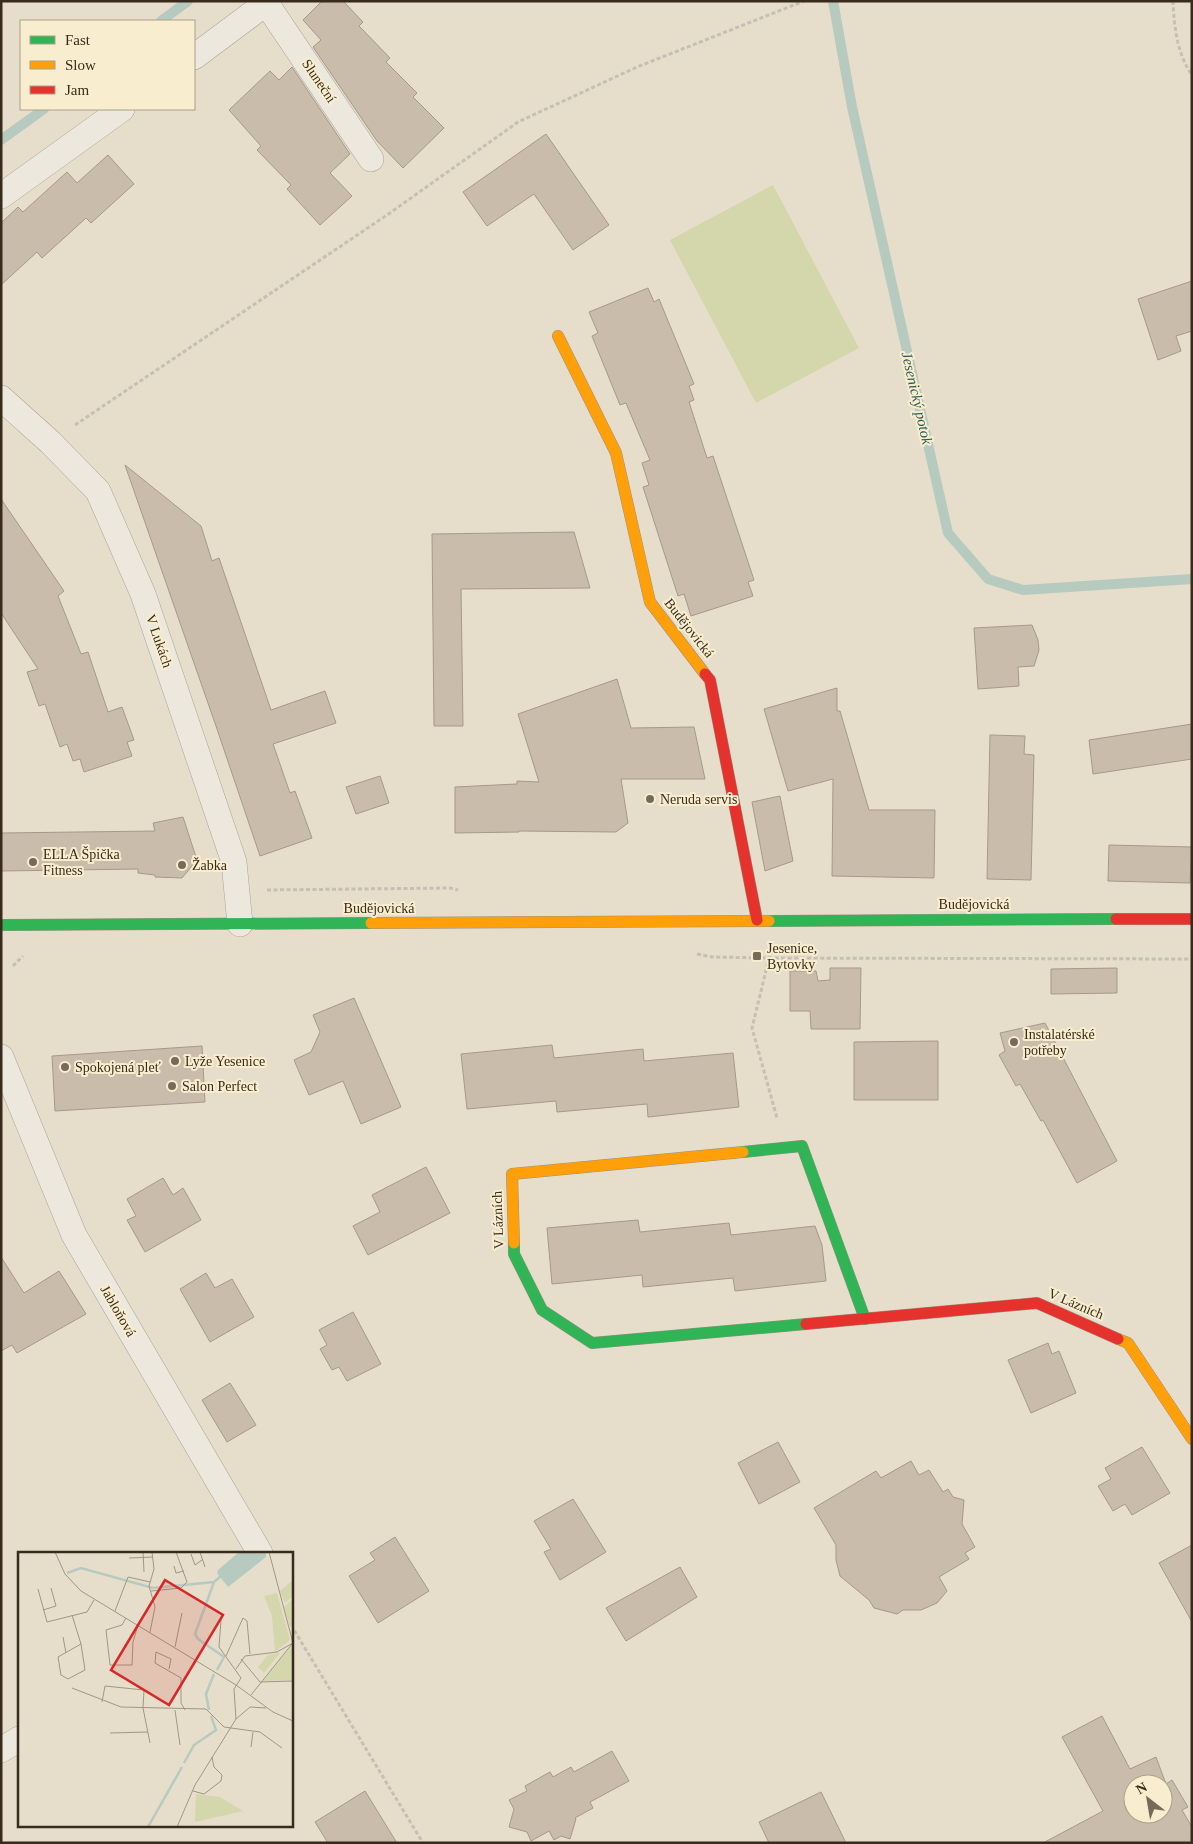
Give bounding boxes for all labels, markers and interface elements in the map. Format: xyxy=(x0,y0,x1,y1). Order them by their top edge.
legend xyxy=(20,20,195,110)
text: Fast xyxy=(65,32,91,48)
street label: Sluneční xyxy=(299,56,339,106)
text: Slow xyxy=(65,57,96,73)
text: Jam xyxy=(65,82,89,98)
water label: Jesenický potok xyxy=(899,350,936,446)
street label: Budějovická xyxy=(661,596,717,661)
street label: V Lukách xyxy=(143,612,175,670)
place label: Neruda servis xyxy=(660,792,737,807)
marker: Neruda servis xyxy=(644,793,656,805)
place label: ELLA Špička Fitness xyxy=(43,846,120,878)
marker: ELLA Špička Fitness xyxy=(27,856,39,868)
place label: Žabka xyxy=(192,857,228,873)
marker: Žabka xyxy=(176,859,188,871)
street label: Budějovická xyxy=(939,897,1010,912)
street label: Budějovická xyxy=(344,901,415,916)
place label: Jesenice, Bytovky xyxy=(767,941,817,972)
marker: Jesenice, Bytovky xyxy=(751,950,763,962)
place label: Instalatérské potřeby xyxy=(1024,1027,1095,1058)
marker: Instalatérské potřeby xyxy=(1008,1036,1020,1048)
place label: Lyže Yesenice xyxy=(185,1054,265,1069)
marker: Lyže Yesenice xyxy=(169,1055,181,1067)
place label: Spokojená pleť xyxy=(75,1060,161,1075)
marker: Spokojená pleť xyxy=(59,1061,71,1073)
place label: Salon Perfect xyxy=(182,1079,257,1094)
marker: Salon Perfect xyxy=(166,1080,178,1092)
street label: V Lázních xyxy=(489,1191,507,1249)
street label: Jabloňová xyxy=(97,1283,139,1340)
street label: V Lázních xyxy=(1046,1286,1106,1322)
inset map xyxy=(18,1552,292,1826)
north arrow xyxy=(1123,1774,1173,1824)
text: N xyxy=(1133,1779,1150,1797)

